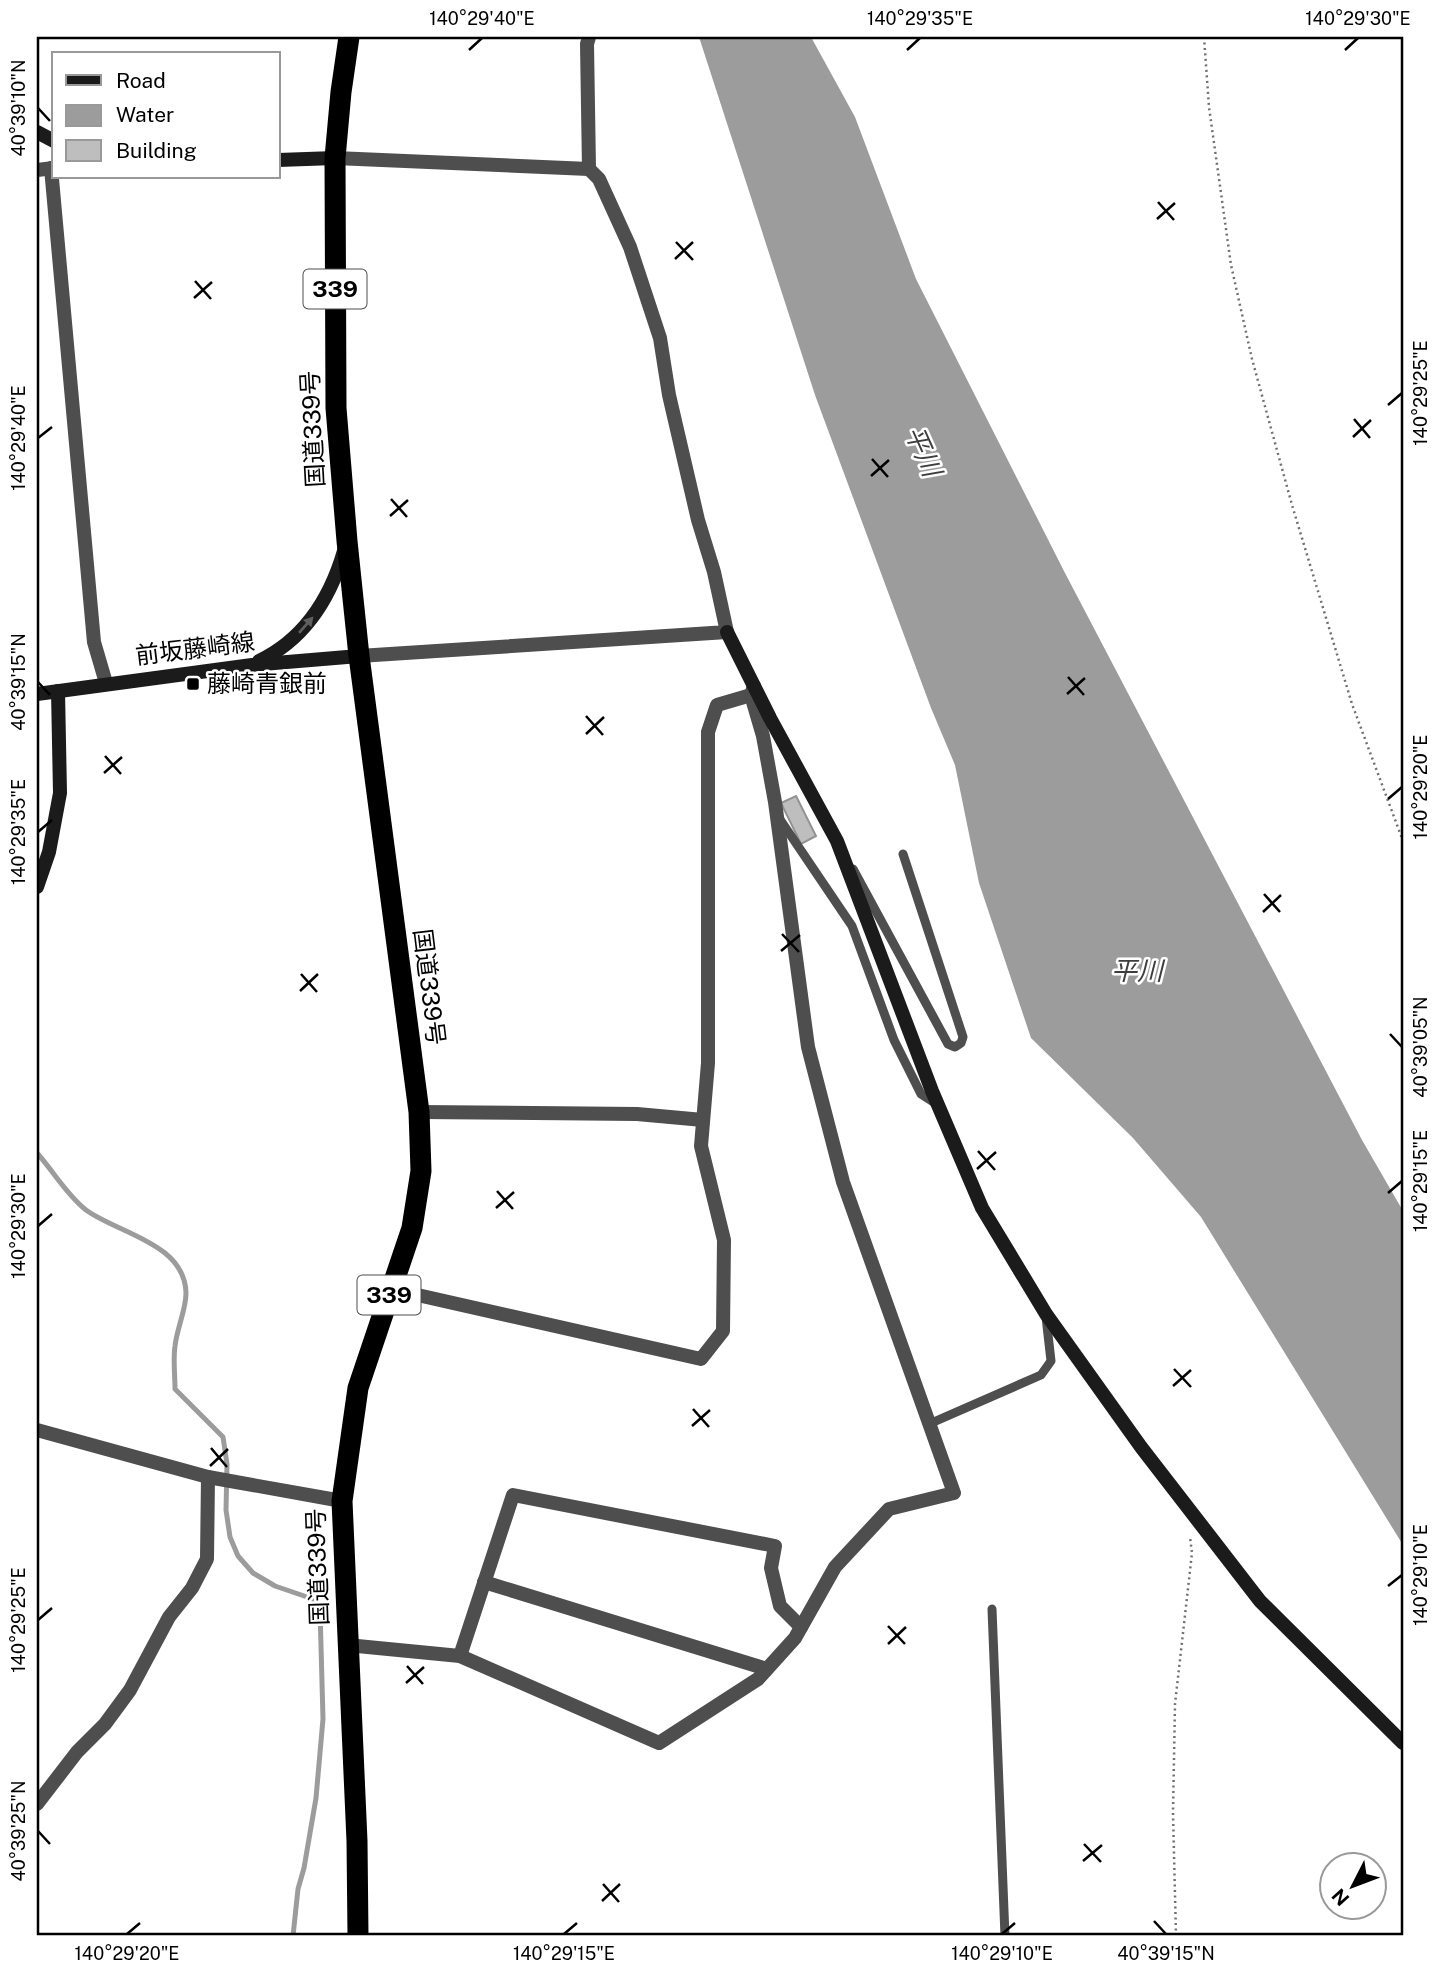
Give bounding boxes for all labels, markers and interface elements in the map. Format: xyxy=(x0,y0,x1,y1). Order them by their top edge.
text: 140°29'40"E xyxy=(429,8,535,29)
text: 140°29'35"E xyxy=(867,8,973,29)
text: 140°29'30"E xyxy=(1305,8,1411,29)
legend xyxy=(52,52,280,178)
text: 40°39'10"N xyxy=(8,59,29,157)
text: Road xyxy=(116,68,166,93)
text: Water xyxy=(116,102,174,127)
text: Building xyxy=(116,138,197,163)
road number: 339 xyxy=(304,270,366,308)
text: 140°29'25"E xyxy=(1410,340,1431,446)
street label: 国道339号 xyxy=(295,370,329,488)
text: 140°29'40"E xyxy=(8,385,29,491)
water label: 平川 xyxy=(899,421,949,484)
one-way arrow xyxy=(298,617,313,634)
street label: 前坂藤崎線 xyxy=(134,627,256,669)
text: 40°39'15"N xyxy=(8,633,29,731)
place label: 藤崎青銀前 xyxy=(207,669,327,697)
marker: 藤崎青銀前 xyxy=(185,676,201,692)
text: 140°29'20"E xyxy=(1410,735,1431,840)
text: 140°29'35"E xyxy=(8,779,29,885)
street label: 国道339号 xyxy=(409,927,451,1047)
water label: 平川 xyxy=(1111,955,1166,986)
text: 40°39'05"N xyxy=(1410,996,1431,1098)
text: 140°29'15"E xyxy=(1410,1130,1431,1232)
text: 140°29'30"E xyxy=(8,1173,29,1279)
road number: 339 xyxy=(358,1276,420,1314)
street label: 国道339号 xyxy=(301,1508,333,1626)
text: 140°29'10"E xyxy=(1410,1524,1431,1626)
text: 140°29'25"E xyxy=(8,1567,29,1673)
text: 40°39'25"N xyxy=(8,1780,29,1882)
north arrow xyxy=(1318,1850,1388,1920)
text: N xyxy=(1327,1884,1354,1910)
text: 140°29'20"E xyxy=(75,1943,180,1964)
text: 140°29'15"E xyxy=(513,1943,615,1964)
text: 140°29'10"E xyxy=(951,1943,1053,1964)
text: 40°39'15"N xyxy=(1117,1943,1215,1964)

